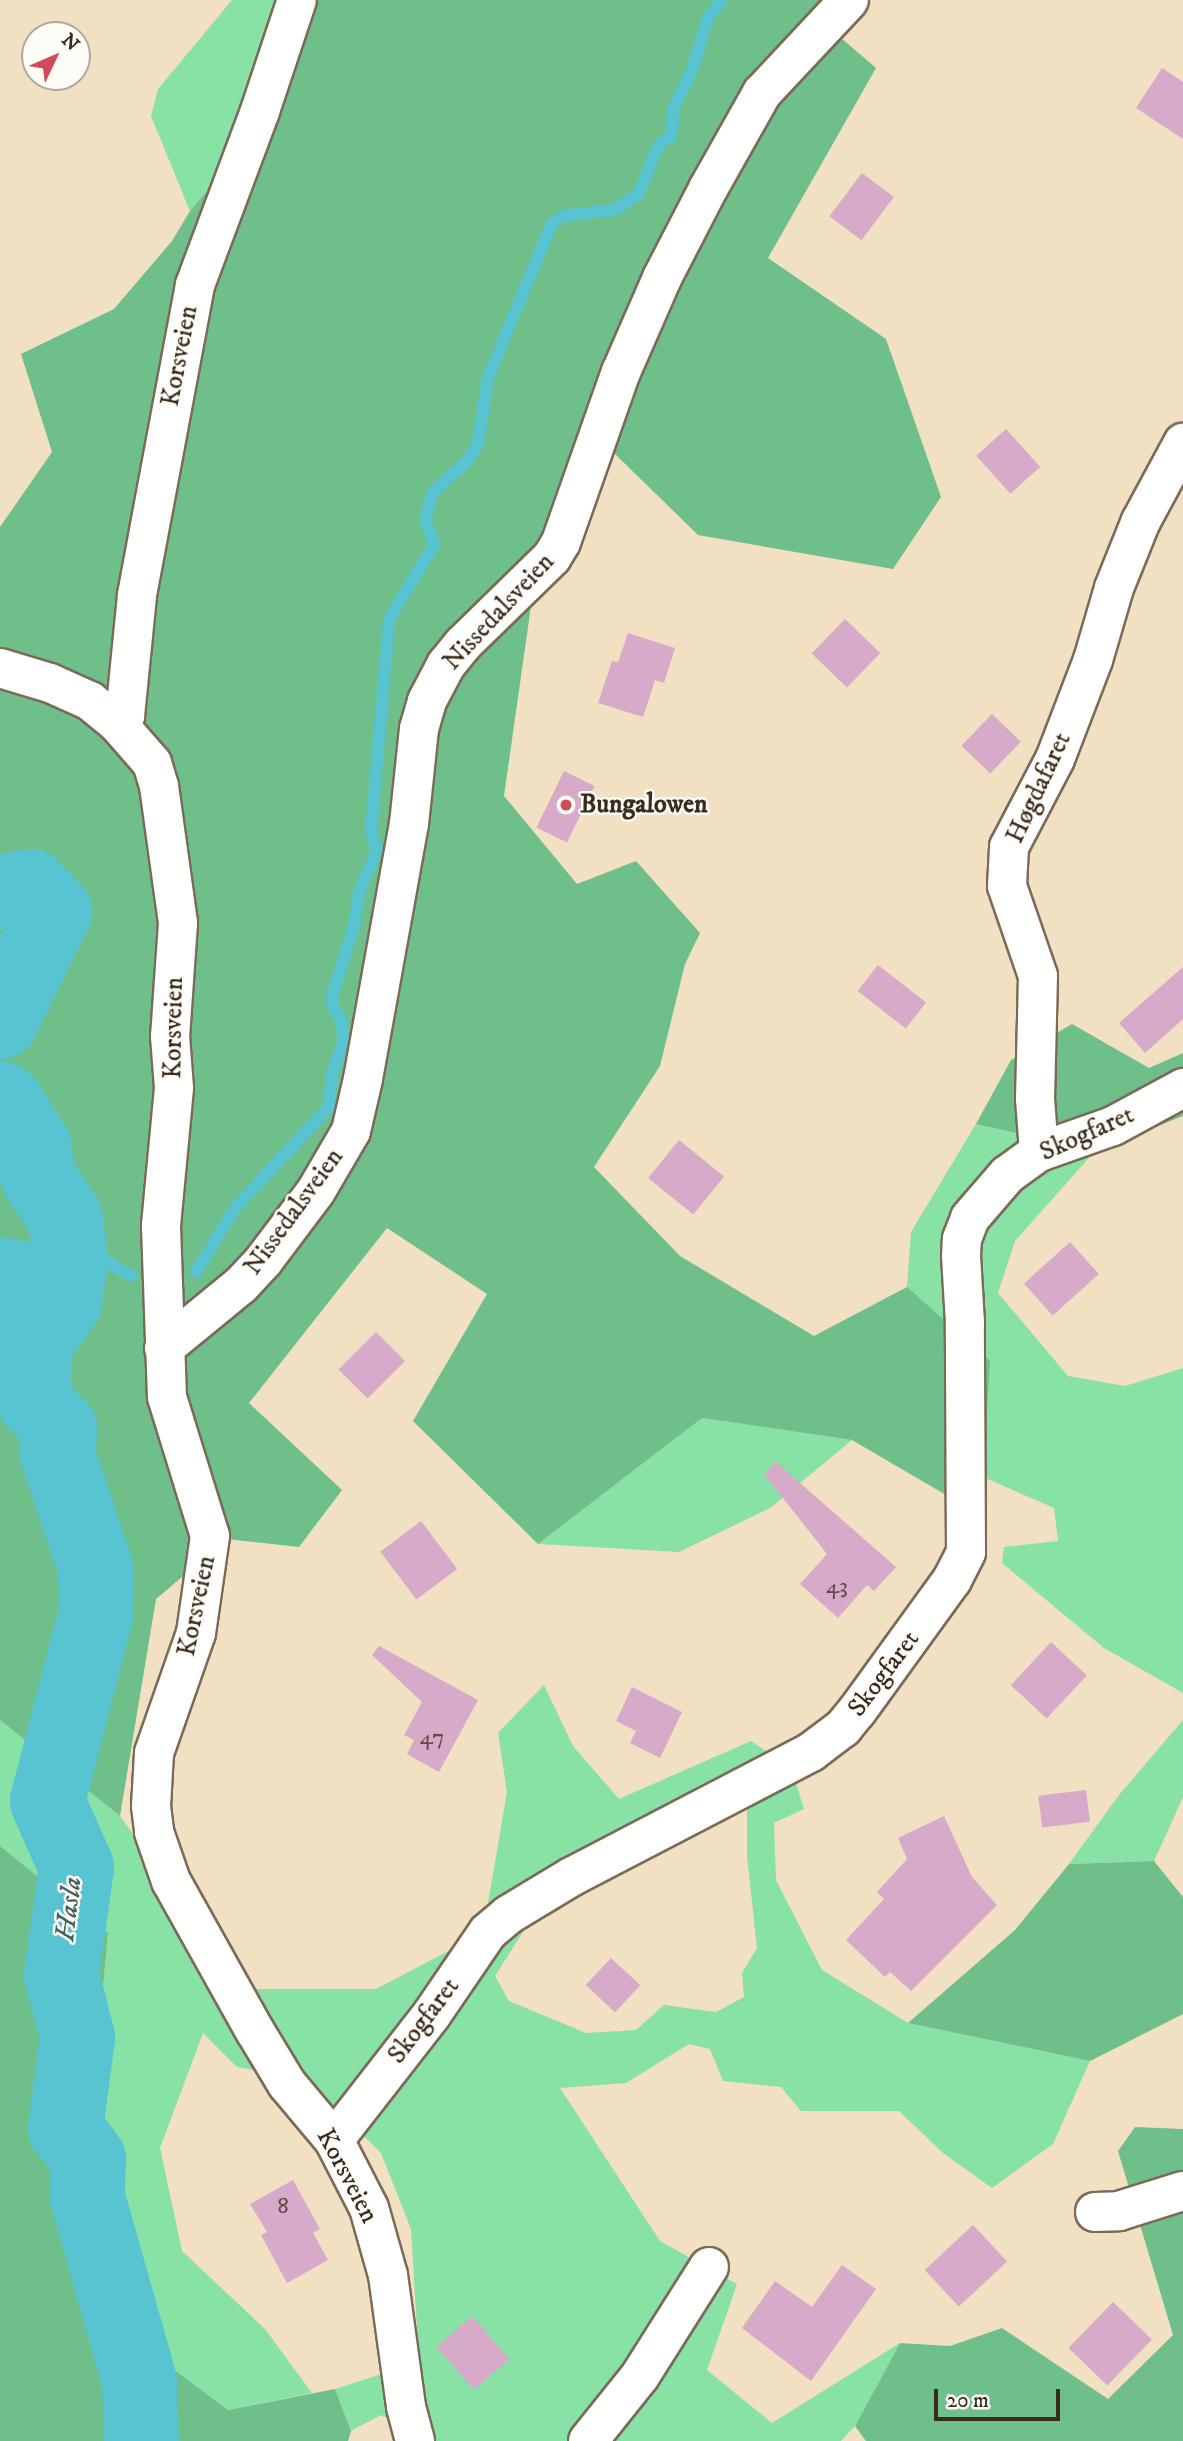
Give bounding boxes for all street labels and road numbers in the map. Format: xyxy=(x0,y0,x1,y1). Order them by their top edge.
street label: Korsveien xyxy=(155,303,205,409)
street label: Nissedalsveien xyxy=(437,547,561,677)
street label: Høgdafaret xyxy=(1000,728,1078,848)
street label: Korsveien xyxy=(158,977,190,1079)
street label: Skogfaret xyxy=(1035,1099,1139,1169)
street label: Nissedalsveien xyxy=(238,1142,350,1282)
street label: Korsveien xyxy=(171,1553,223,1659)
street label: Skogfaret xyxy=(842,1625,926,1723)
street label: Skogfaret xyxy=(382,1972,466,2070)
street label: Korsveien xyxy=(309,2124,385,2228)

